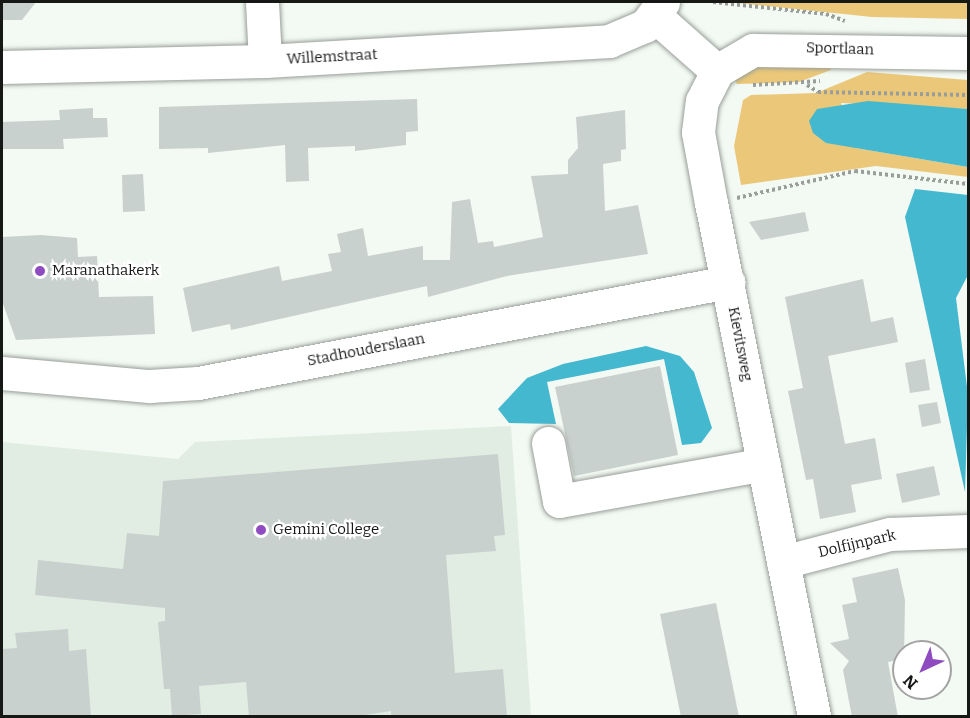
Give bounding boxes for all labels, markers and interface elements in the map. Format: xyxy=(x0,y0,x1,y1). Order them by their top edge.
street label: Sportlaan xyxy=(806,39,874,59)
street label: Willemstraat xyxy=(286,46,378,68)
place label: Maranathakerk xyxy=(52,262,159,280)
marker: Maranathakerk xyxy=(33,264,47,278)
street label: Kievitsweg xyxy=(724,305,756,383)
street label: Stadhouderslaan xyxy=(306,330,426,370)
place label: Gemini College xyxy=(273,521,379,539)
marker: Gemini College xyxy=(254,523,268,537)
street label: Dolfijnpark xyxy=(816,526,898,562)
north arrow xyxy=(892,640,952,700)
text: N xyxy=(899,671,922,693)

